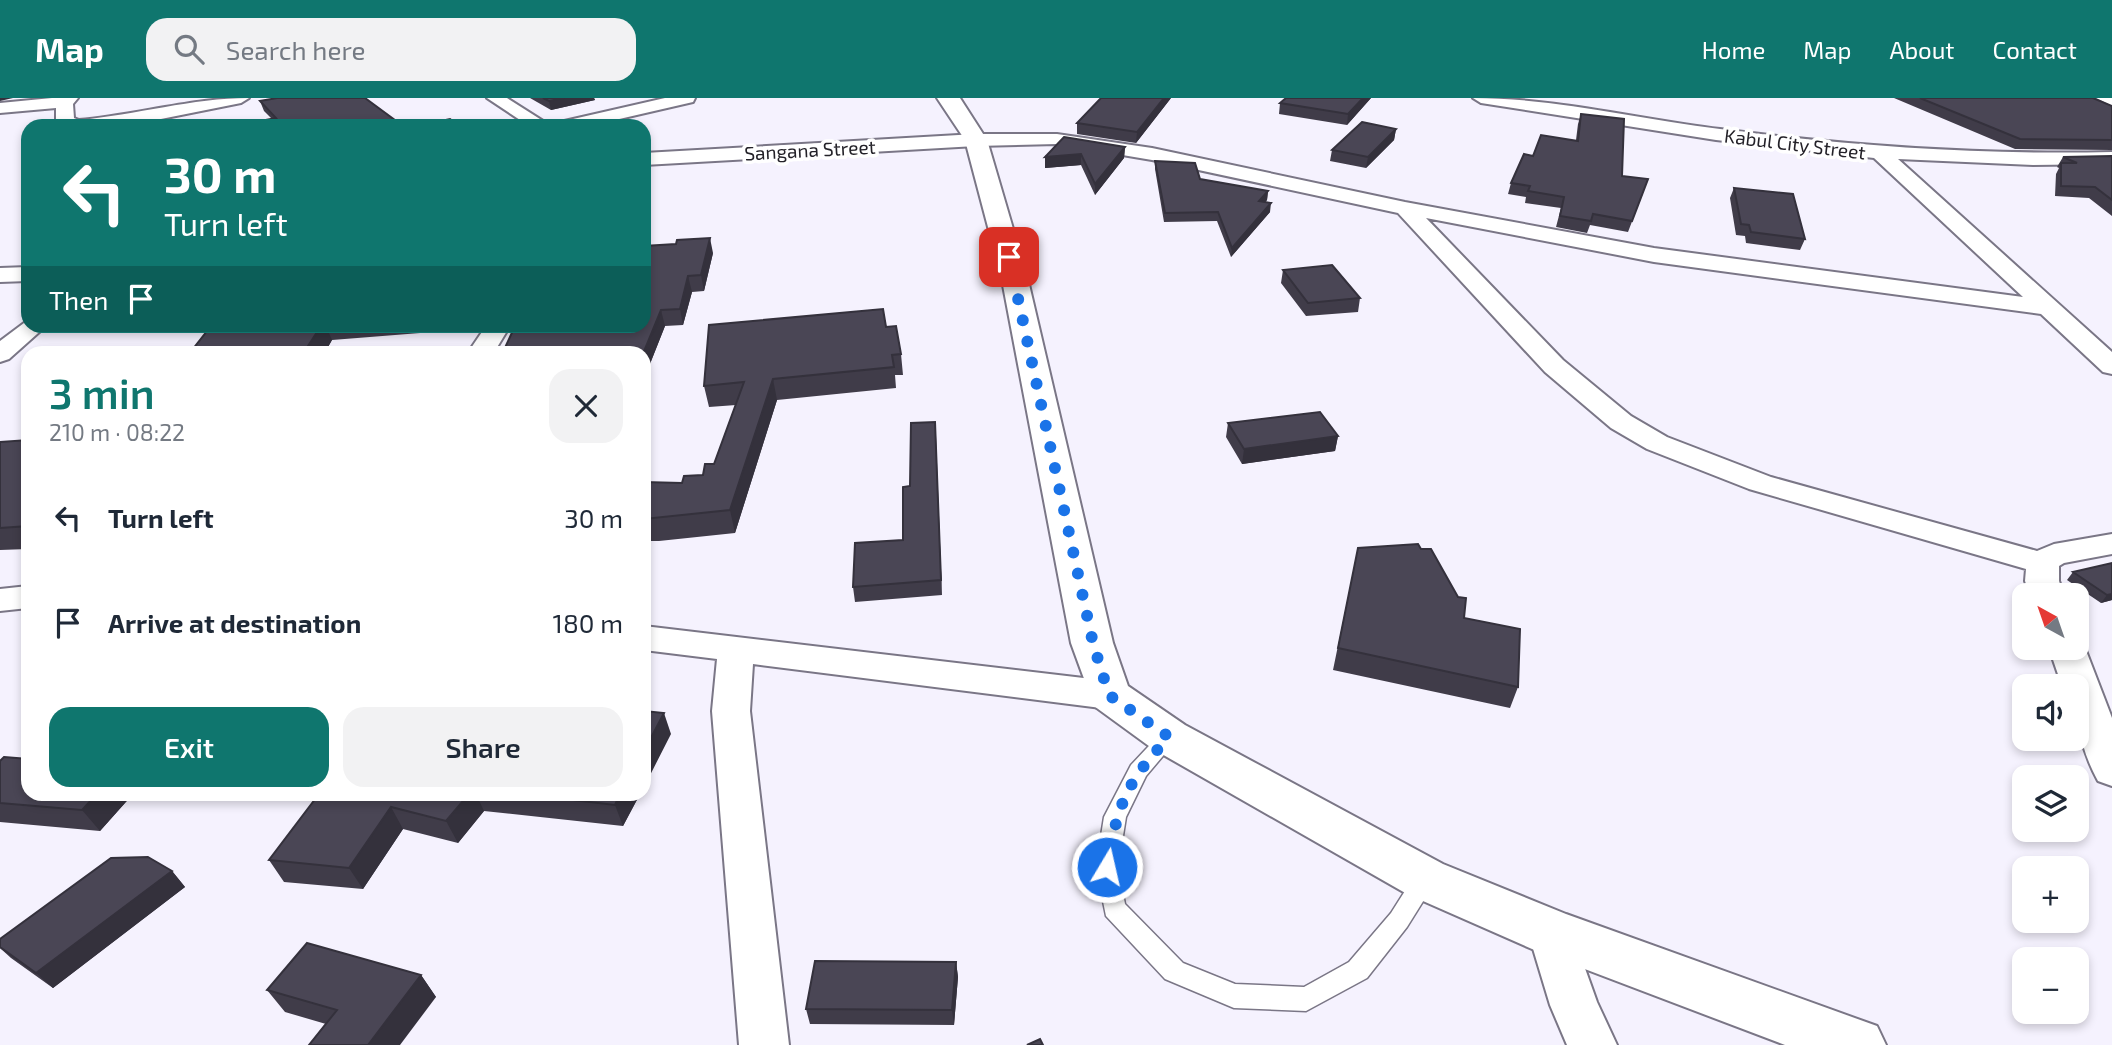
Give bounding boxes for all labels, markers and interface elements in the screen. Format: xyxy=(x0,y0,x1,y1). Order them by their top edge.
search box xyxy=(146,18,636,81)
text: Map xyxy=(35,29,104,69)
icon: search xyxy=(170,30,208,68)
text: Search here xyxy=(226,34,365,65)
text: Home xyxy=(1702,35,1765,64)
text: Map xyxy=(1803,35,1851,64)
text: About xyxy=(1889,35,1955,64)
text: Contact xyxy=(1993,35,2077,64)
street label: Kabul City Street xyxy=(1723,123,1867,164)
street label: Sangana Street xyxy=(744,135,876,164)
text: 30 m xyxy=(164,144,276,203)
icon: left xyxy=(49,147,140,238)
text: Turn left xyxy=(164,204,288,242)
pin xyxy=(979,227,1039,287)
icon: arrive xyxy=(990,238,1028,276)
icon: arrive xyxy=(122,280,160,318)
text: Then xyxy=(49,284,108,315)
text: 3 min xyxy=(49,367,155,417)
button: close xyxy=(549,369,623,443)
text: 210 m · 08:22 xyxy=(49,418,185,446)
icon: left xyxy=(49,499,87,537)
text: Turn left xyxy=(108,502,214,533)
text: 30 m xyxy=(564,502,623,533)
north arrow xyxy=(2012,583,2090,660)
map controls xyxy=(2012,583,2089,1024)
icon: arrive xyxy=(49,604,87,642)
text: Arrive at destination xyxy=(108,607,361,638)
text: 180 m xyxy=(553,607,623,638)
button: sound xyxy=(2012,674,2089,751)
button: Exit xyxy=(49,707,329,787)
button: Share xyxy=(343,707,623,787)
button: layers xyxy=(2012,765,2089,842)
position arrow xyxy=(1070,830,1144,904)
button: + xyxy=(2012,856,2089,933)
button: − xyxy=(2012,947,2089,1024)

